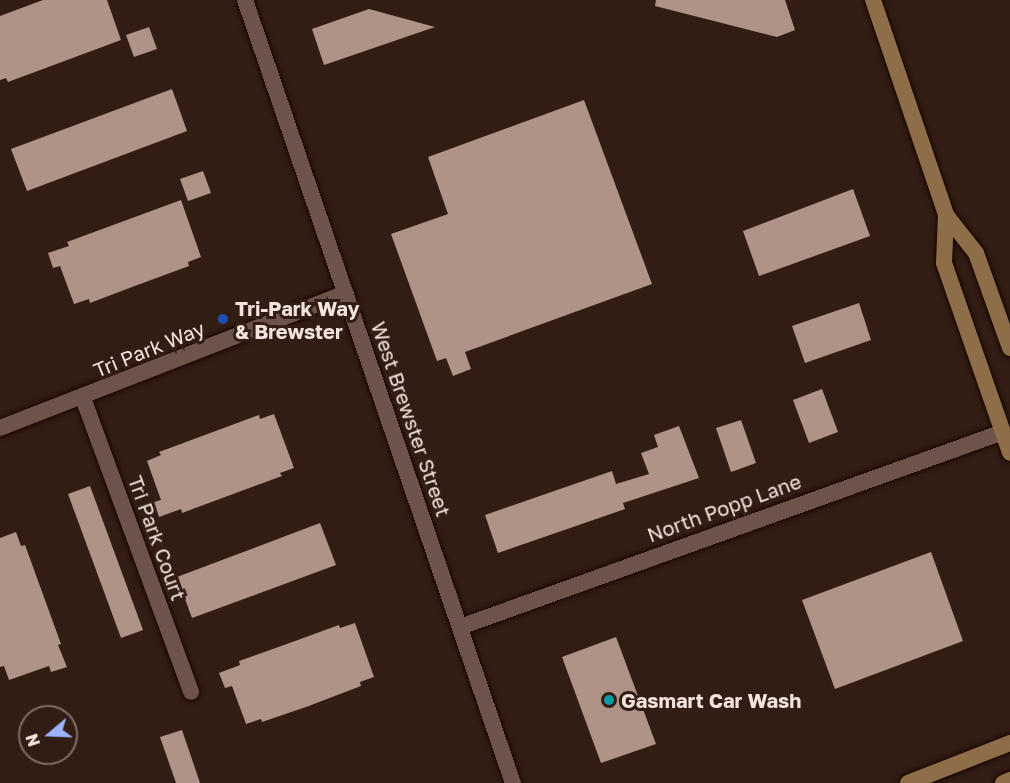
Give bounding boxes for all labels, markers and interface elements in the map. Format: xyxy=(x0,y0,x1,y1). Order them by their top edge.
place label: Tri-Park Way & Brewster xyxy=(235,296,359,343)
marker: Tri-Park Way & Brewster xyxy=(216,312,230,326)
street label: Tri Park Way xyxy=(90,316,208,382)
street label: West Brewster Street xyxy=(366,318,456,520)
street label: North Popp Lane xyxy=(644,469,804,547)
street label: Tri Park Court xyxy=(123,472,191,604)
place label: Gasmart Car Wash xyxy=(621,688,801,712)
marker: Gasmart Car Wash xyxy=(602,693,616,707)
north arrow xyxy=(18,705,78,765)
text: N xyxy=(21,731,44,749)

